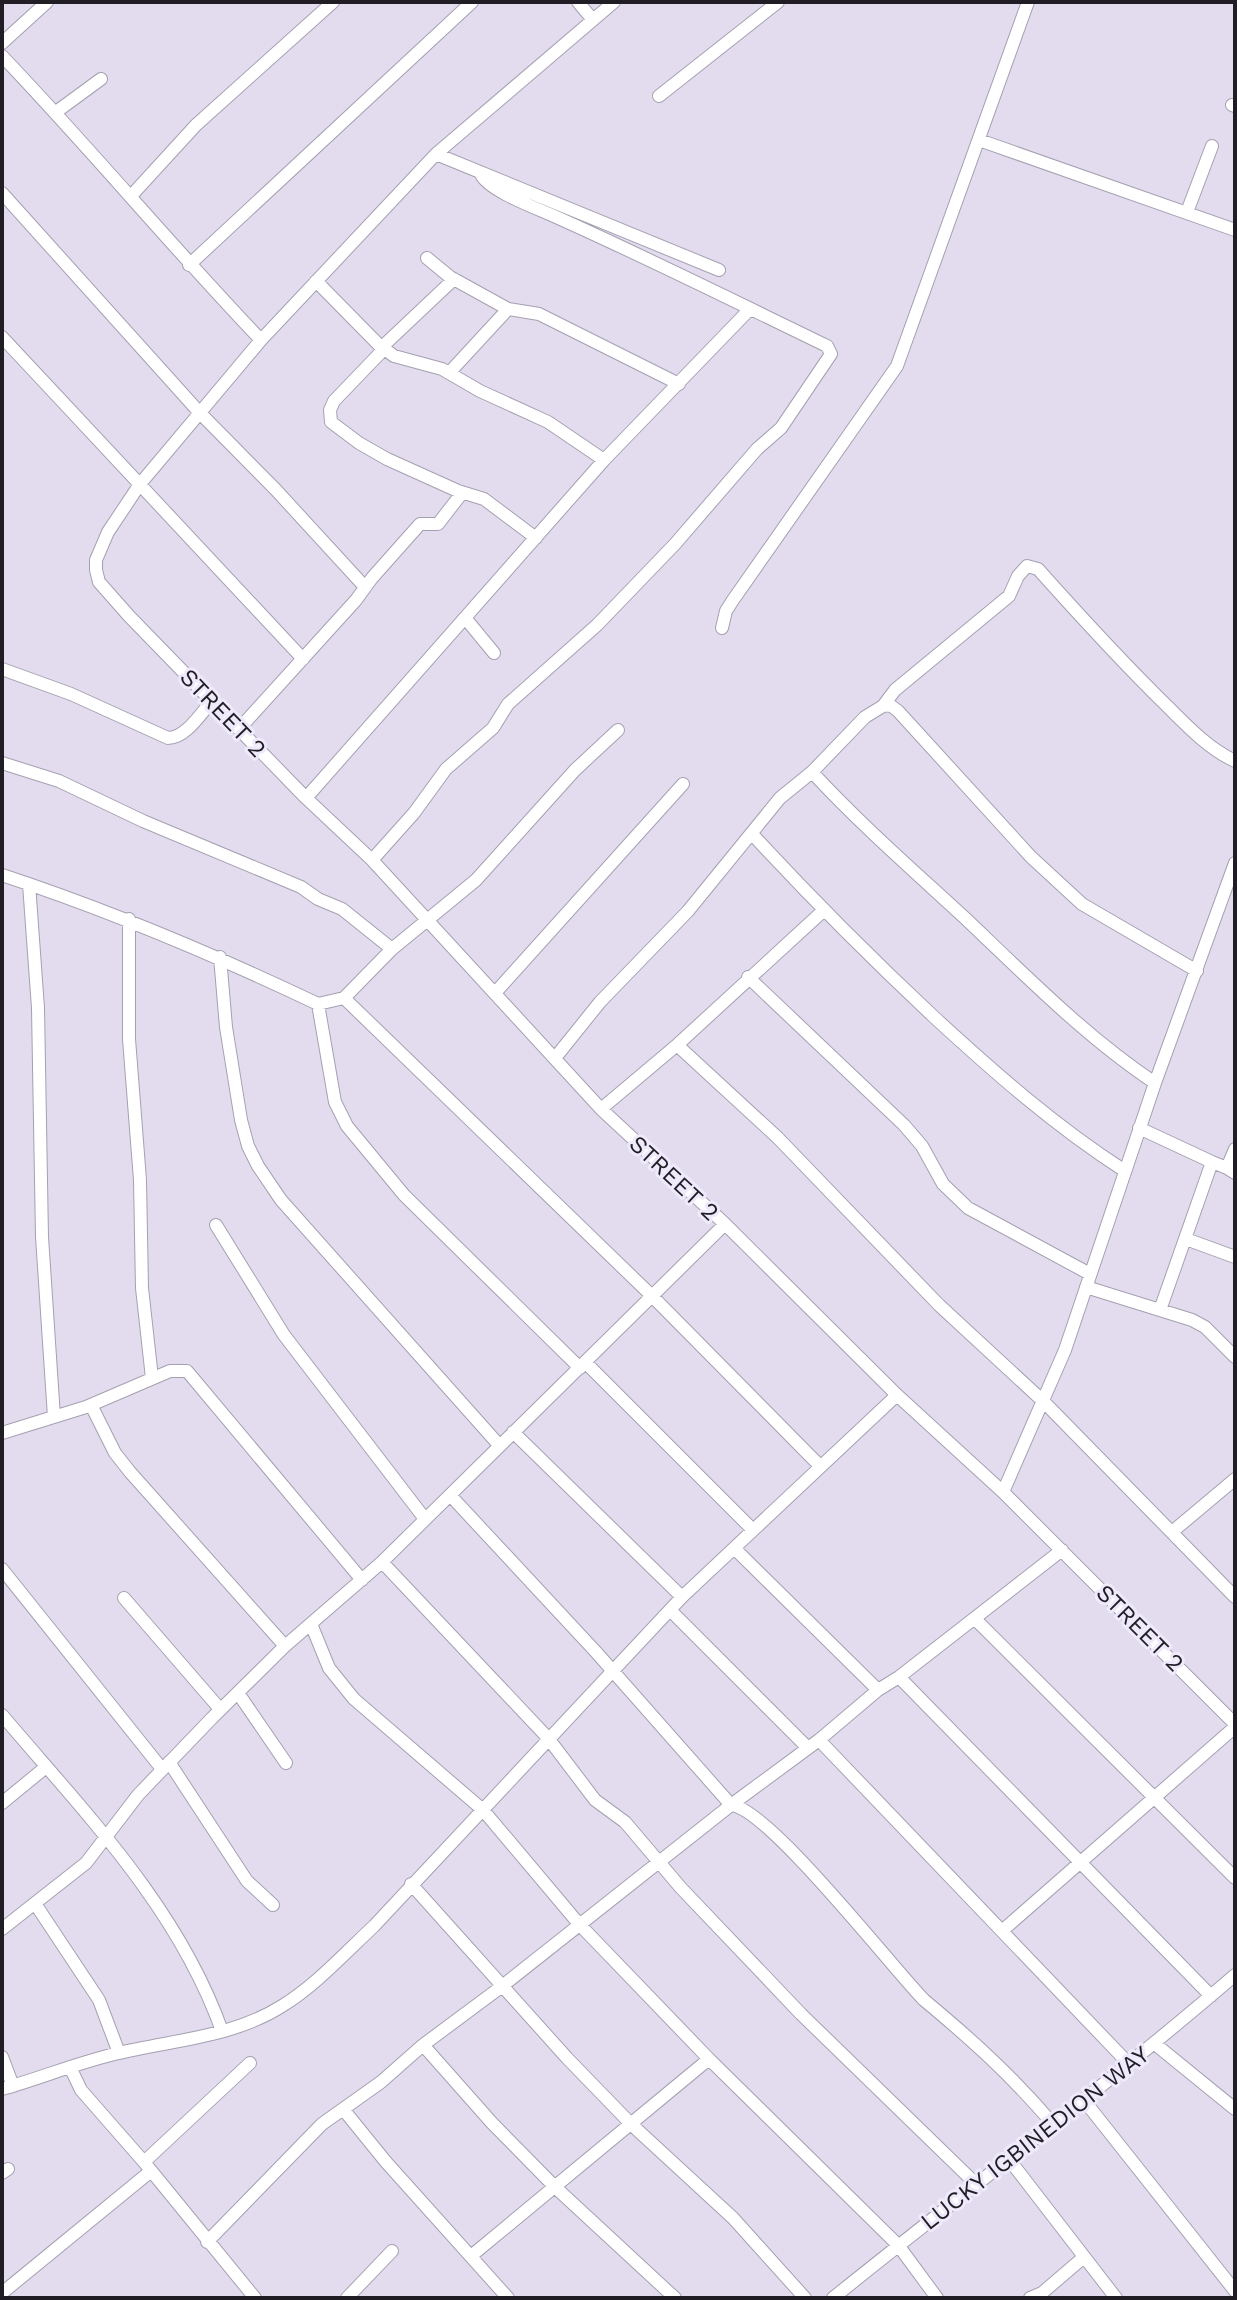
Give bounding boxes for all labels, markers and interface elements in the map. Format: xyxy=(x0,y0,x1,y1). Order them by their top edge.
street label: STREET 2 xyxy=(174,663,272,763)
street label: STREET 2 xyxy=(624,1130,724,1226)
street label: STREET 2 xyxy=(1091,1579,1189,1677)
street label: LUCKY IGBINEDION WAY xyxy=(915,2040,1155,2236)

